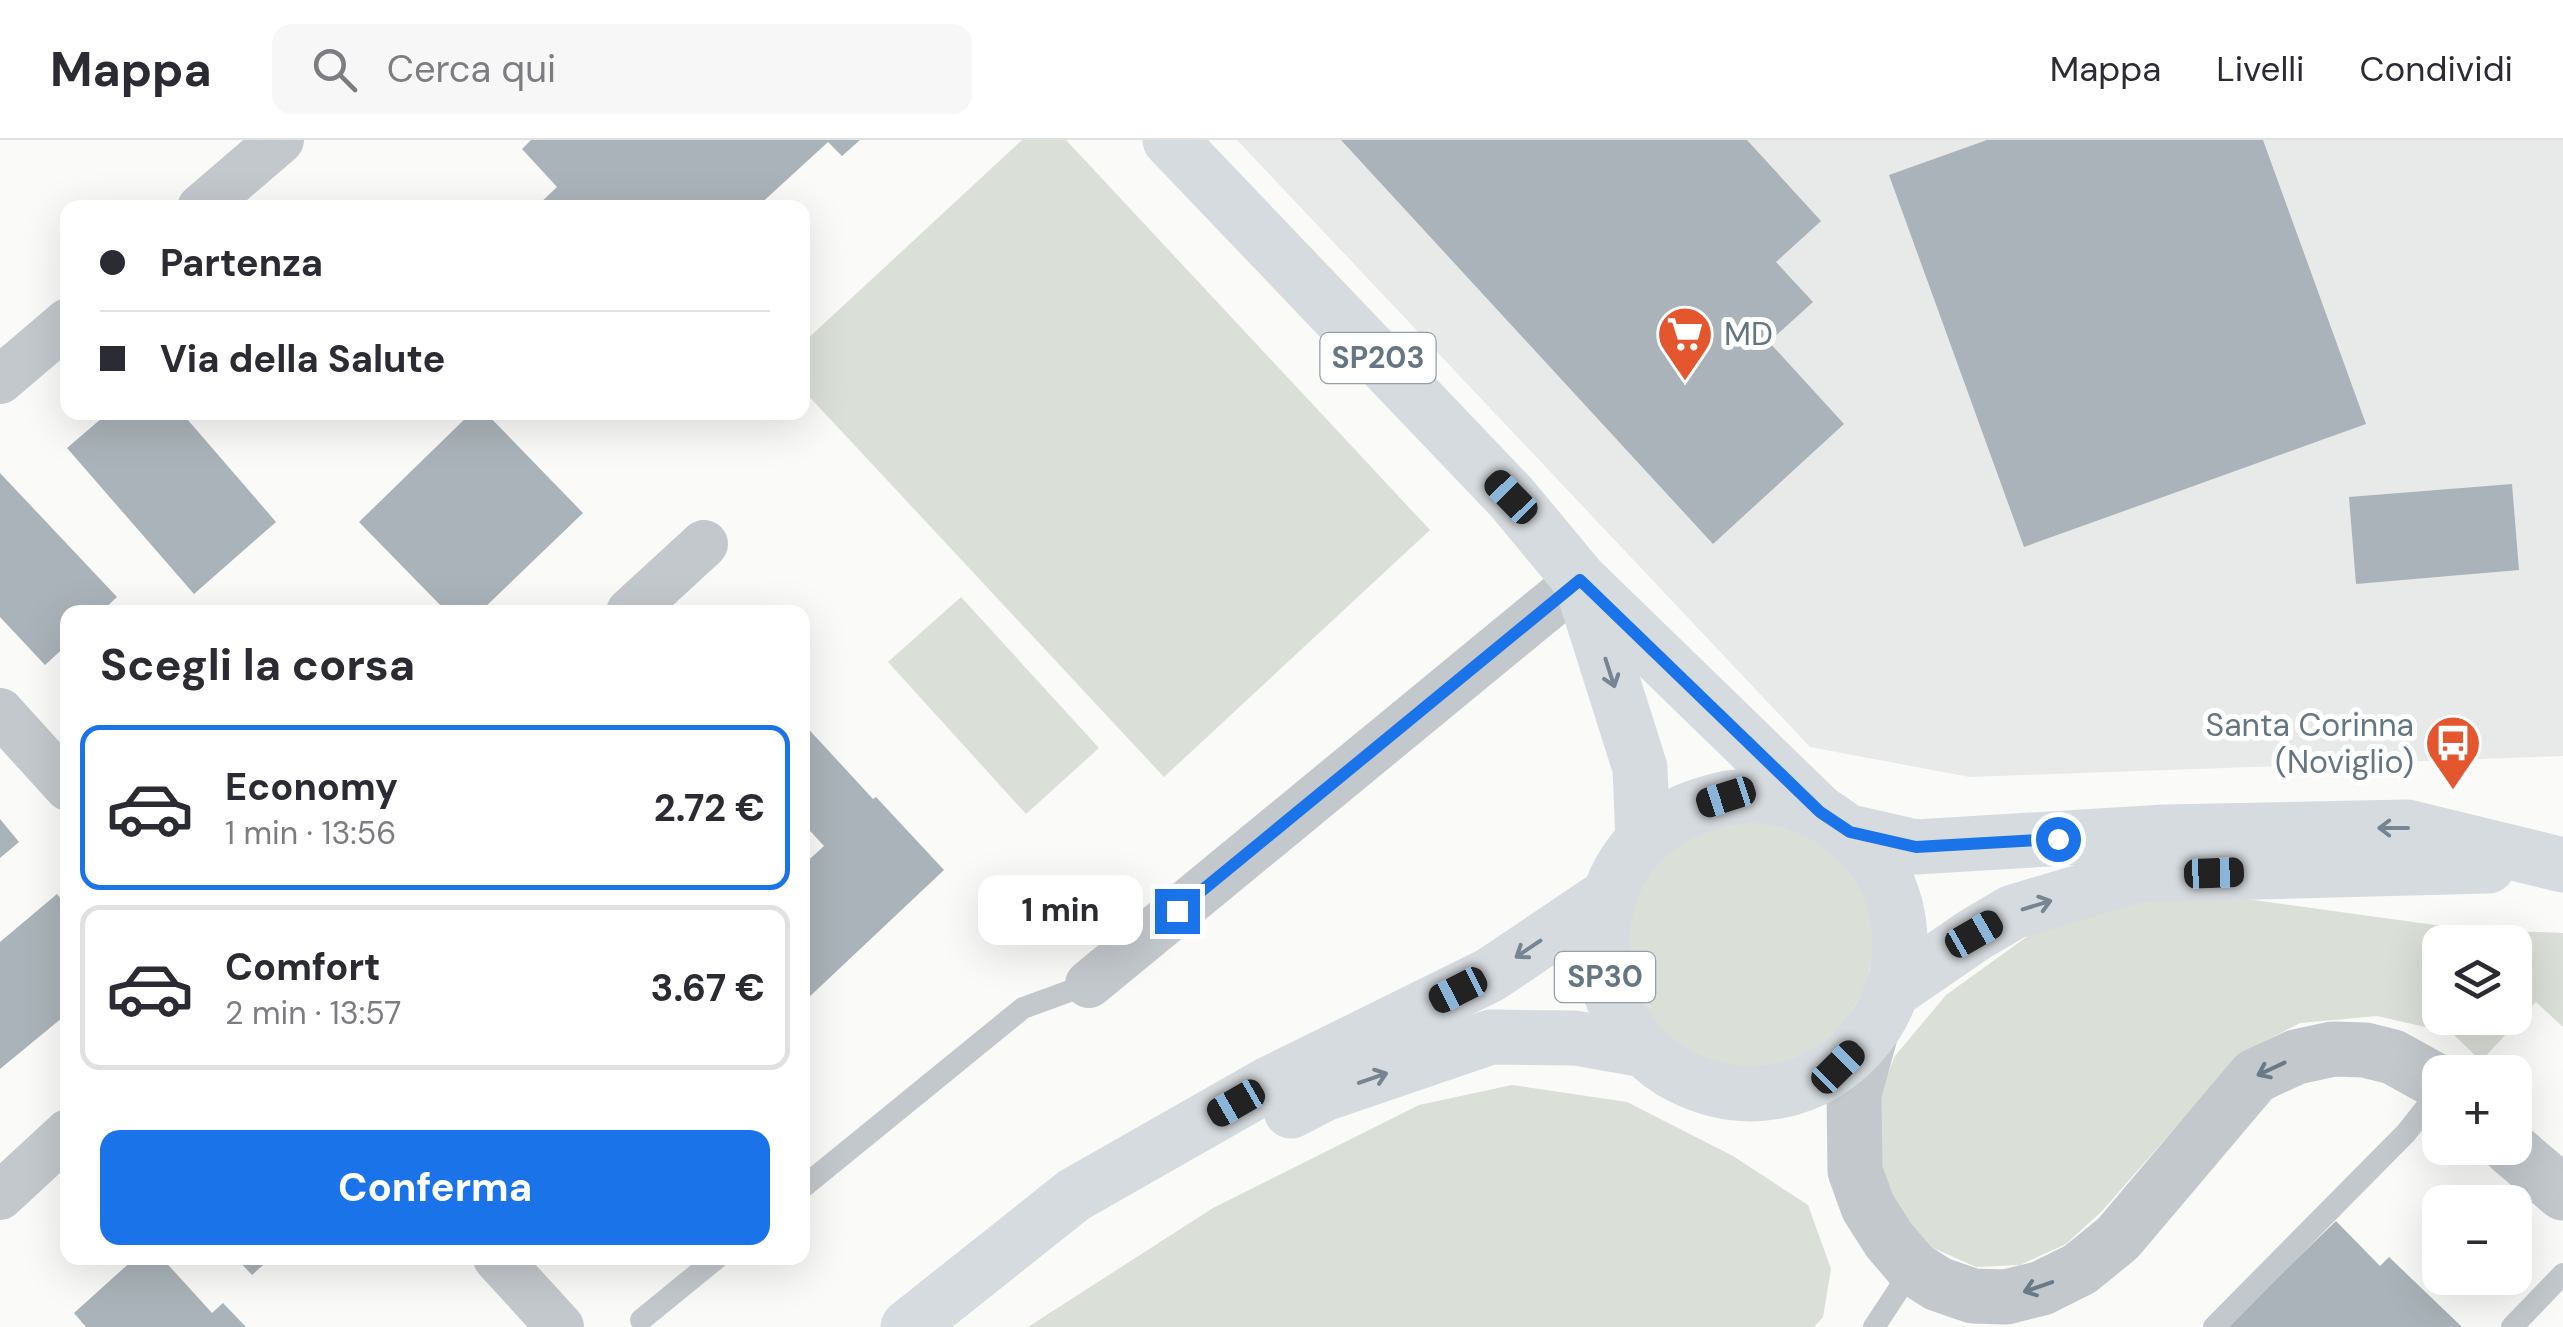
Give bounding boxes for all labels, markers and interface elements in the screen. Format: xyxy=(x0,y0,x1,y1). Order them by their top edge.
search box xyxy=(272,24,972,114)
text: Mappa xyxy=(50,38,212,101)
icon: search xyxy=(307,42,362,97)
text: Cerca qui xyxy=(387,44,556,94)
text: Mappa xyxy=(2050,46,2161,92)
text: Livelli xyxy=(2216,46,2305,92)
text: Condividi xyxy=(2360,46,2513,92)
text: Partenza xyxy=(160,238,323,288)
supermarket icon: MD xyxy=(1655,304,1715,383)
place label: MD xyxy=(1724,313,1773,355)
road number: SP203 xyxy=(1320,333,1436,383)
text: Via della Salute xyxy=(160,334,445,384)
car xyxy=(1479,465,1543,529)
text: Scegli la corsa xyxy=(100,635,415,694)
one-way arrow xyxy=(1602,657,1620,688)
place label: Santa Corinna (Noviglio) xyxy=(2206,704,2414,783)
bus stop icon: Santa Corinna (Noviglio) xyxy=(2423,713,2483,792)
text: Economy xyxy=(225,762,398,812)
icon: car xyxy=(105,763,195,853)
car xyxy=(1693,773,1759,821)
text: 2.72 € xyxy=(654,783,765,833)
text: 1 min · 13:56 xyxy=(225,812,396,854)
route start xyxy=(2036,817,2081,862)
one-way arrow xyxy=(2378,818,2410,837)
car xyxy=(2183,857,2245,889)
callout: 1 min xyxy=(977,876,1142,946)
text: 1 min xyxy=(1022,889,1099,931)
route end xyxy=(1155,889,1200,934)
one-way arrow xyxy=(2021,895,2052,913)
car xyxy=(1941,906,2007,962)
map controls xyxy=(2422,925,2532,1295)
button: layers xyxy=(2422,925,2532,1035)
one-way arrow xyxy=(1515,938,1543,959)
text: Comfort xyxy=(225,942,381,992)
icon: car xyxy=(105,943,195,1033)
road number: SP30 xyxy=(1555,952,1655,1002)
text: 3.67 € xyxy=(651,963,765,1013)
car xyxy=(1424,963,1492,1017)
text: 2 min · 13:57 xyxy=(225,992,401,1034)
car xyxy=(1806,1035,1870,1099)
button: + xyxy=(2422,1055,2532,1165)
one-way arrow xyxy=(2257,1060,2287,1079)
one-way arrow xyxy=(1357,1067,1389,1085)
car xyxy=(1203,1075,1269,1131)
button: Conferma xyxy=(100,1130,770,1245)
button: − xyxy=(2422,1185,2532,1295)
one-way arrow xyxy=(2024,1279,2055,1297)

